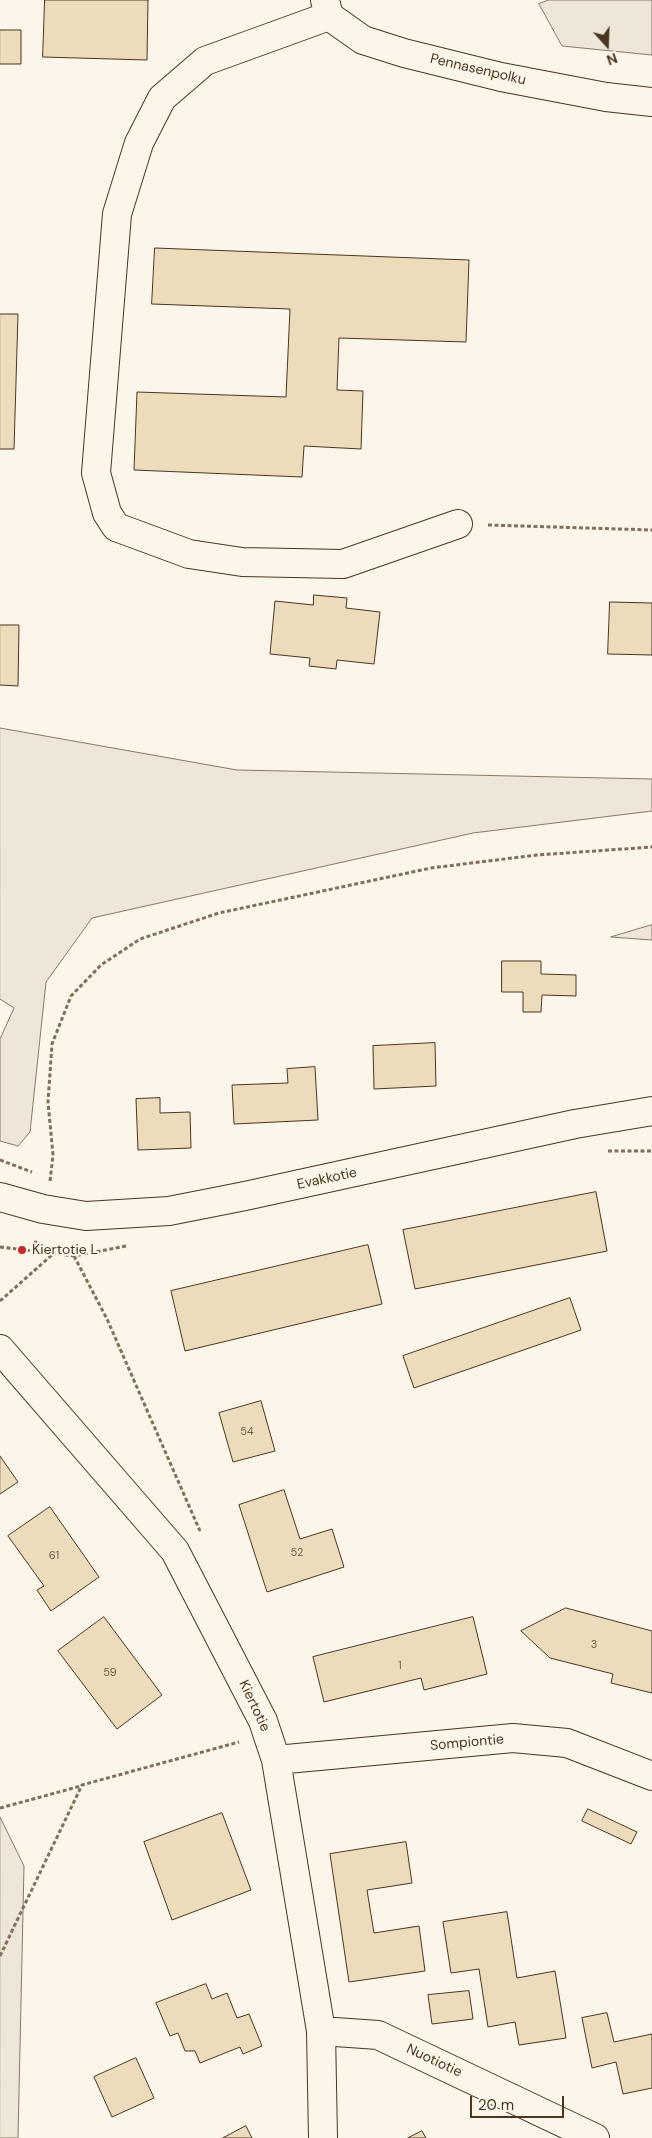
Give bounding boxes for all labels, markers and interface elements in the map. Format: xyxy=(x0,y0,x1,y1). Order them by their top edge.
north arrow xyxy=(582,20,632,70)
text: N xyxy=(604,49,620,69)
street label: Pennasenpolku xyxy=(429,51,527,89)
street label: Evakkotie xyxy=(295,1164,359,1194)
place label: Kiertotie L xyxy=(32,1242,98,1258)
marker: Kiertotie L xyxy=(16,1244,28,1256)
house number: 54 xyxy=(240,1425,254,1439)
house number: 52 xyxy=(291,1546,303,1560)
house number: 61 xyxy=(49,1549,59,1563)
house number: 3 xyxy=(591,1638,597,1652)
house number: 1 xyxy=(398,1659,402,1673)
house number: 59 xyxy=(103,1666,117,1680)
street label: Kiertotie xyxy=(235,1678,273,1734)
street label: Sompiontie xyxy=(429,1731,505,1755)
street label: Nuotiotie xyxy=(404,2041,464,2081)
scale bar xyxy=(472,2086,566,2118)
text: 20 m xyxy=(478,2095,514,2115)

